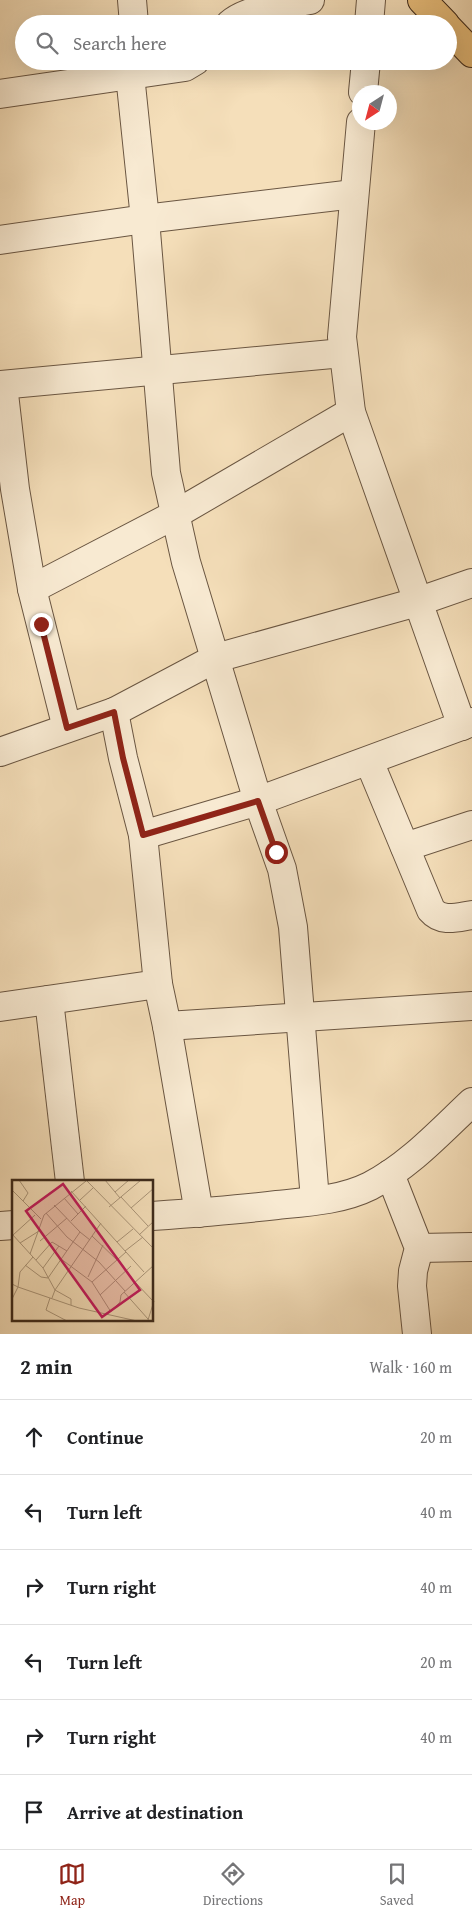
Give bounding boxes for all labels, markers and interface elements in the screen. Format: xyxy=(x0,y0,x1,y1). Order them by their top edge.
search box xyxy=(15,15,457,70)
icon: search xyxy=(33,29,61,57)
text: Search here xyxy=(73,29,167,57)
north arrow xyxy=(352,85,397,130)
route end xyxy=(30,613,53,636)
route start xyxy=(265,841,288,864)
inset map xyxy=(12,1180,154,1322)
text: 2 min xyxy=(20,1351,72,1382)
text: Walk · 160 m xyxy=(369,1355,452,1379)
icon: ahead xyxy=(20,1423,48,1451)
text: Continue xyxy=(67,1423,144,1451)
text: 20 m xyxy=(420,1425,452,1449)
icon: left xyxy=(20,1498,48,1526)
text: Turn left xyxy=(67,1498,142,1526)
text: 40 m xyxy=(420,1500,452,1524)
icon: right xyxy=(20,1573,48,1601)
text: Turn right xyxy=(67,1573,156,1601)
text: 40 m xyxy=(420,1575,452,1599)
icon: left xyxy=(20,1648,48,1676)
text: Turn left xyxy=(67,1648,142,1676)
text: 20 m xyxy=(420,1650,452,1674)
icon: right xyxy=(20,1723,48,1751)
text: Turn right xyxy=(67,1723,156,1751)
text: 40 m xyxy=(420,1725,452,1749)
icon: arrive xyxy=(20,1798,48,1826)
text: Arrive at destination xyxy=(67,1798,243,1826)
tab: Map xyxy=(58,1860,86,1910)
tab: Directions xyxy=(203,1860,263,1910)
tab: Saved xyxy=(380,1860,414,1910)

